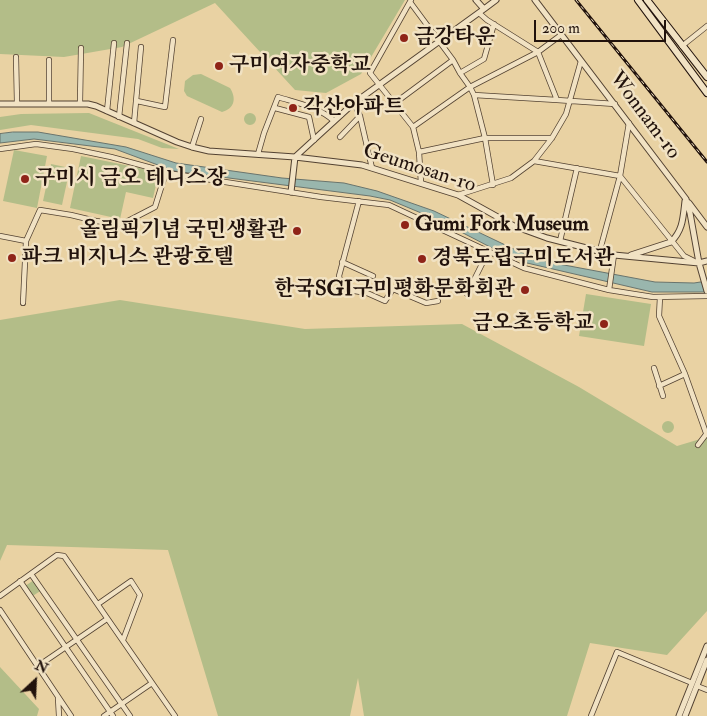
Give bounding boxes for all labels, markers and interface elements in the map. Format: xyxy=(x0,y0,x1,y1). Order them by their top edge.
scale bar xyxy=(537,10,670,42)
text: 200 m xyxy=(542,19,580,38)
place label: 금강타운 xyxy=(414,25,495,51)
marker: 금강타운 xyxy=(398,32,410,44)
place label: 구미여자중학교 xyxy=(229,53,371,79)
marker: 구미여자중학교 xyxy=(213,60,225,72)
street label: Wonnam-ro xyxy=(603,67,685,165)
place label: 각산아파트 xyxy=(303,95,404,121)
marker: 각산아파트 xyxy=(287,102,299,114)
street label: Geumosan-ro xyxy=(359,139,479,199)
place label: 구미시 금오 테니스장 xyxy=(35,166,226,192)
marker: 구미시 금오 테니스장 xyxy=(19,173,31,185)
place label: Gumi Fork Museum xyxy=(415,212,589,238)
place label: 올림픽기념 국민생활관 xyxy=(80,218,287,244)
marker: Gumi Fork Museum xyxy=(399,219,411,231)
marker: 올림픽기념 국민생활관 xyxy=(291,225,303,237)
place label: 파크 비지니스 관광호텔 xyxy=(22,245,234,271)
place label: 경북도립구미도서관 xyxy=(432,246,615,272)
marker: 파크 비지니스 관광호텔 xyxy=(6,252,18,264)
marker: 경북도립구미도서관 xyxy=(416,253,428,265)
place label: 한국SGI구미평화문화회관 xyxy=(274,277,515,303)
marker: 한국SGI구미평화문화회관 xyxy=(519,284,531,296)
place label: 금오초등학교 xyxy=(472,311,594,337)
marker: 금오초등학교 xyxy=(598,318,610,330)
north arrow xyxy=(10,656,60,706)
text: N xyxy=(32,657,51,677)

